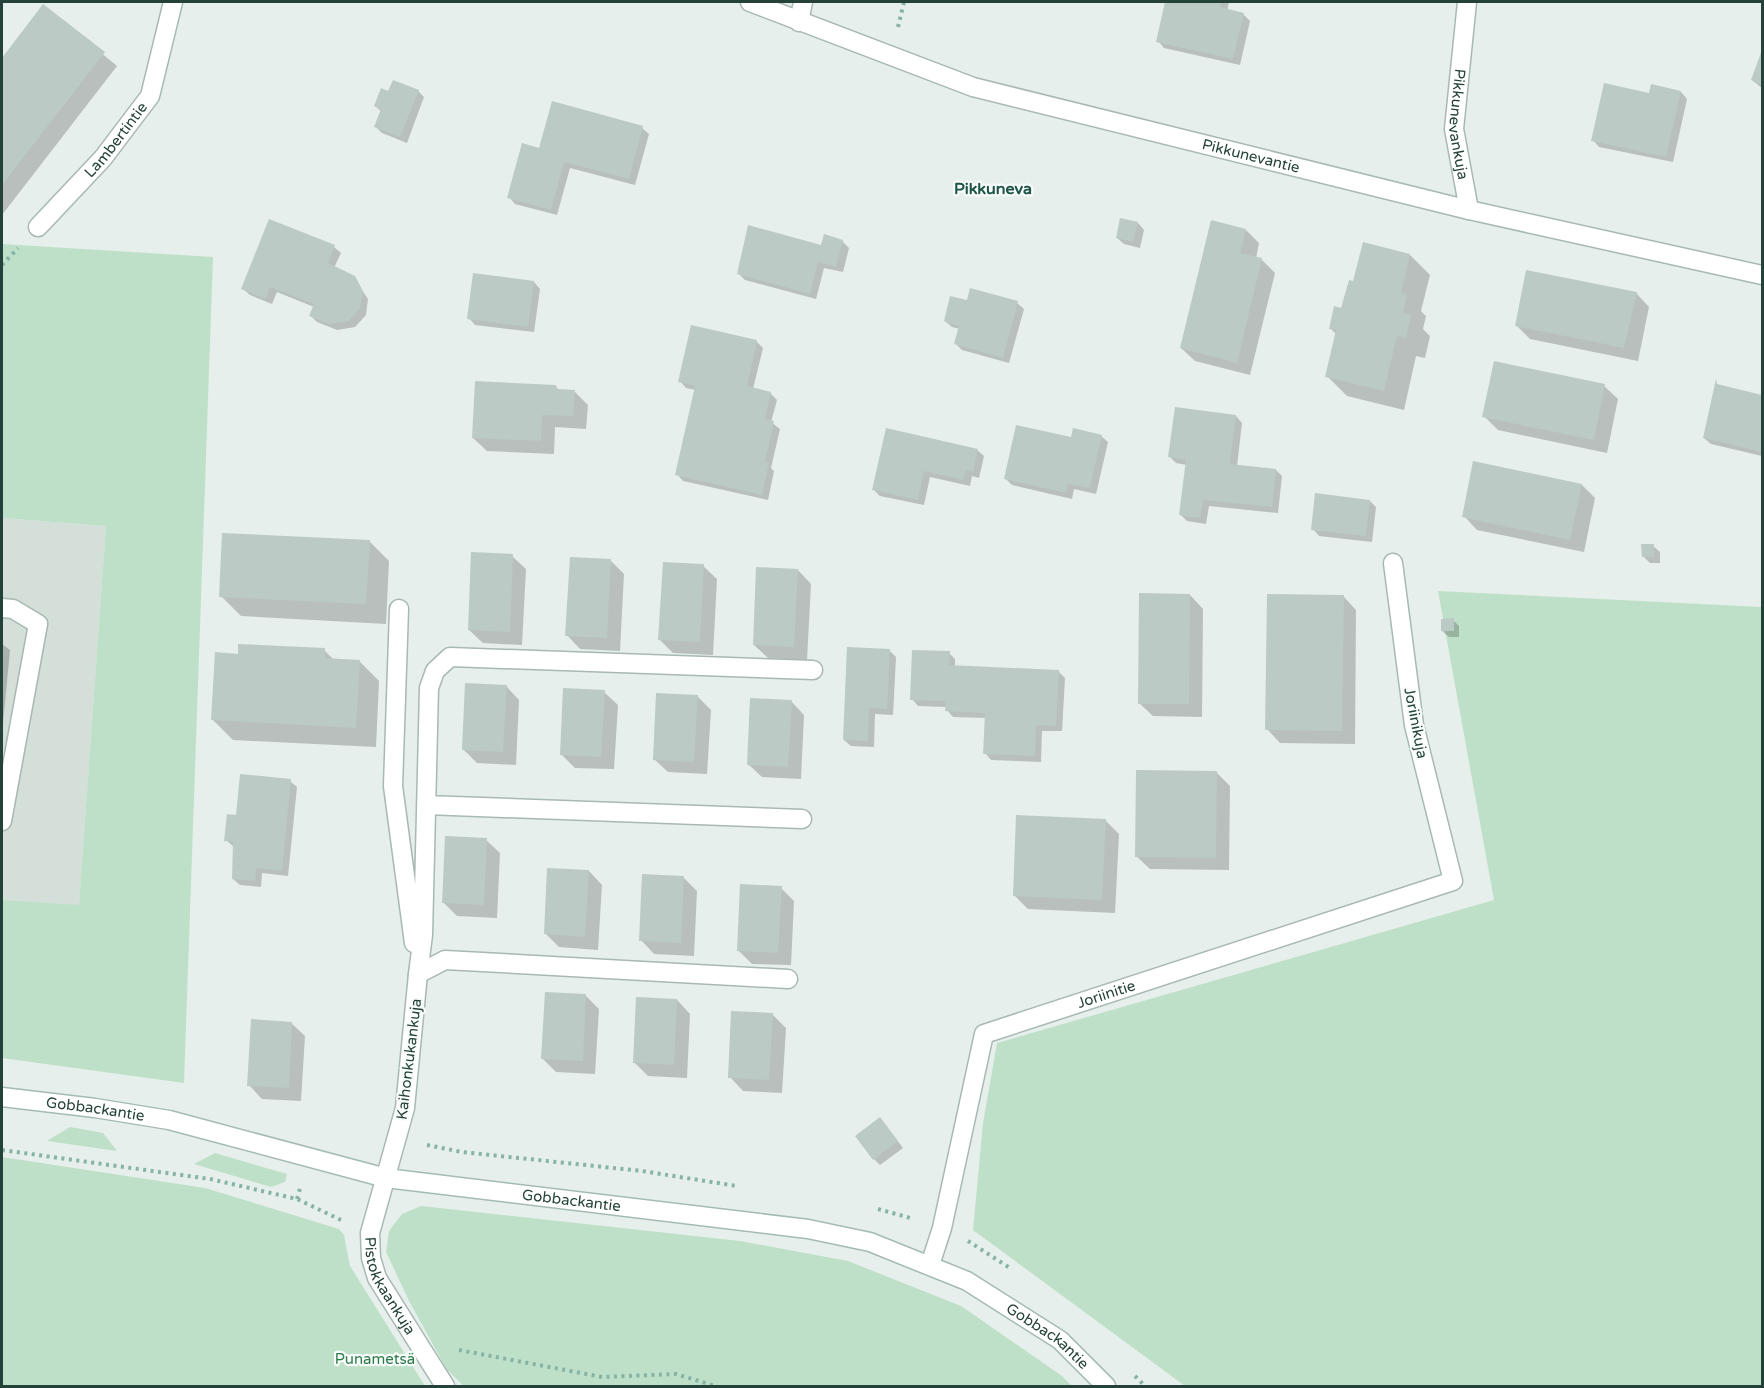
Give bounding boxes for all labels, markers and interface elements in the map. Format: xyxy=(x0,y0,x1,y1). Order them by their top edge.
street label: Pikkunevankuja xyxy=(1444,68,1472,181)
street label: Lambertintie xyxy=(80,99,151,181)
street label: Pikkunevantie xyxy=(1200,135,1302,177)
district label: Pikkuneva xyxy=(954,179,1032,199)
street label: Joriinikuja xyxy=(1400,686,1432,760)
street label: Joriinitie xyxy=(1075,976,1138,1012)
street label: Kaihonkukankuja xyxy=(393,997,425,1121)
street label: Gobbackantie xyxy=(45,1093,146,1125)
street label: Gobbackantie xyxy=(521,1186,622,1215)
street label: Pistokkaankuja xyxy=(361,1236,419,1338)
street label: Gobbackantie xyxy=(1003,1299,1093,1373)
park label: Punametsä xyxy=(335,1350,415,1368)

